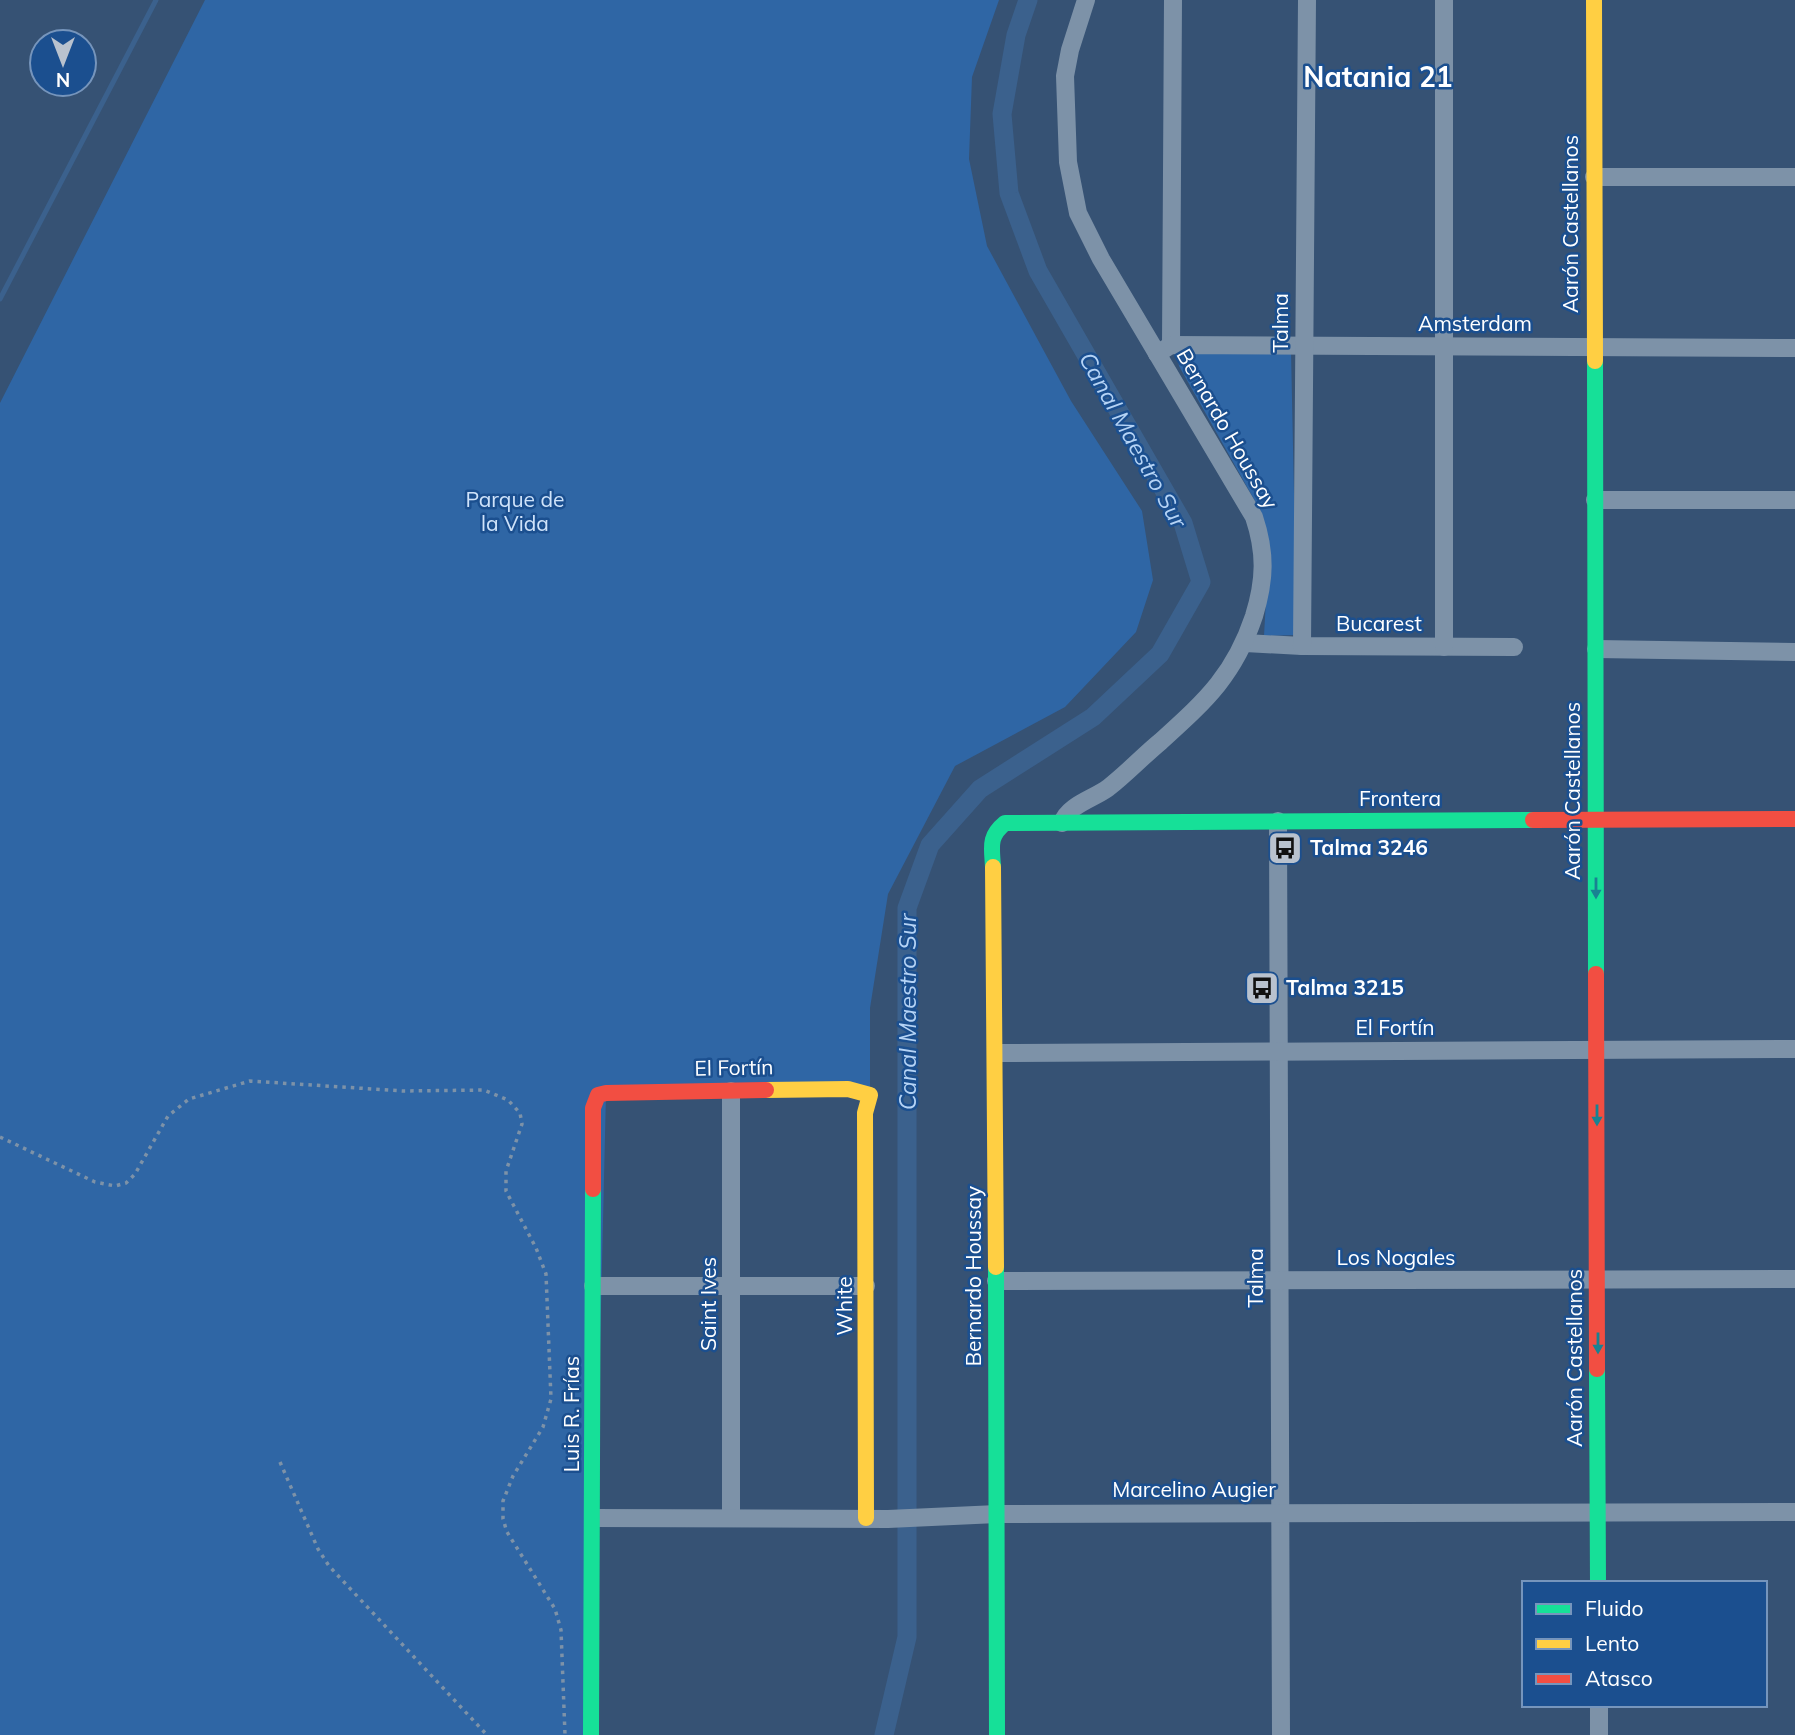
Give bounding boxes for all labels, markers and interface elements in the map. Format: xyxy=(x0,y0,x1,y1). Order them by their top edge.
north arrow xyxy=(28,28,98,98)
district label: Natania 21 xyxy=(1303,59,1453,94)
text: N xyxy=(56,68,70,92)
street label: Aarón Castellanos xyxy=(1557,135,1583,313)
street label: Talma xyxy=(1267,293,1293,353)
street label: Amsterdam xyxy=(1418,310,1532,336)
street label: Bernardo Houssay xyxy=(1171,344,1284,513)
water label: Canal Maestro Sur xyxy=(1073,347,1195,534)
park label: Parque de la Vida xyxy=(466,486,564,536)
street label: Bucarest xyxy=(1336,610,1422,636)
street label: Aarón Castellanos xyxy=(1559,702,1585,880)
street label: Frontera xyxy=(1359,785,1441,811)
bus stop icon: Talma 3246 xyxy=(1266,829,1304,867)
place label: Talma 3246 xyxy=(1310,834,1428,860)
one-way arrow xyxy=(1590,877,1602,899)
water label: Canal Maestro Sur xyxy=(893,912,922,1110)
bus stop icon: Talma 3215 xyxy=(1243,969,1281,1007)
place label: Talma 3215 xyxy=(1286,974,1404,1000)
street label: El Fortín xyxy=(1355,1014,1435,1040)
street label: El Fortín xyxy=(694,1053,774,1081)
one-way arrow xyxy=(1591,1104,1603,1126)
street label: Bernardo Houssay xyxy=(960,1186,986,1366)
street label: Los Nogales xyxy=(1336,1244,1456,1270)
street label: Talma xyxy=(1242,1248,1268,1308)
street label: Saint Ives xyxy=(695,1257,721,1351)
street label: Aarón Castellanos xyxy=(1561,1269,1587,1447)
street label: White xyxy=(831,1276,857,1336)
one-way arrow xyxy=(1592,1332,1604,1354)
street label: Luis R. Frías xyxy=(558,1356,584,1472)
street label: Marcelino Augier xyxy=(1112,1476,1276,1502)
legend xyxy=(1522,1581,1767,1707)
text: Fluido xyxy=(1585,1595,1644,1621)
text: Lento xyxy=(1585,1630,1639,1656)
text: Atasco xyxy=(1585,1665,1653,1691)

